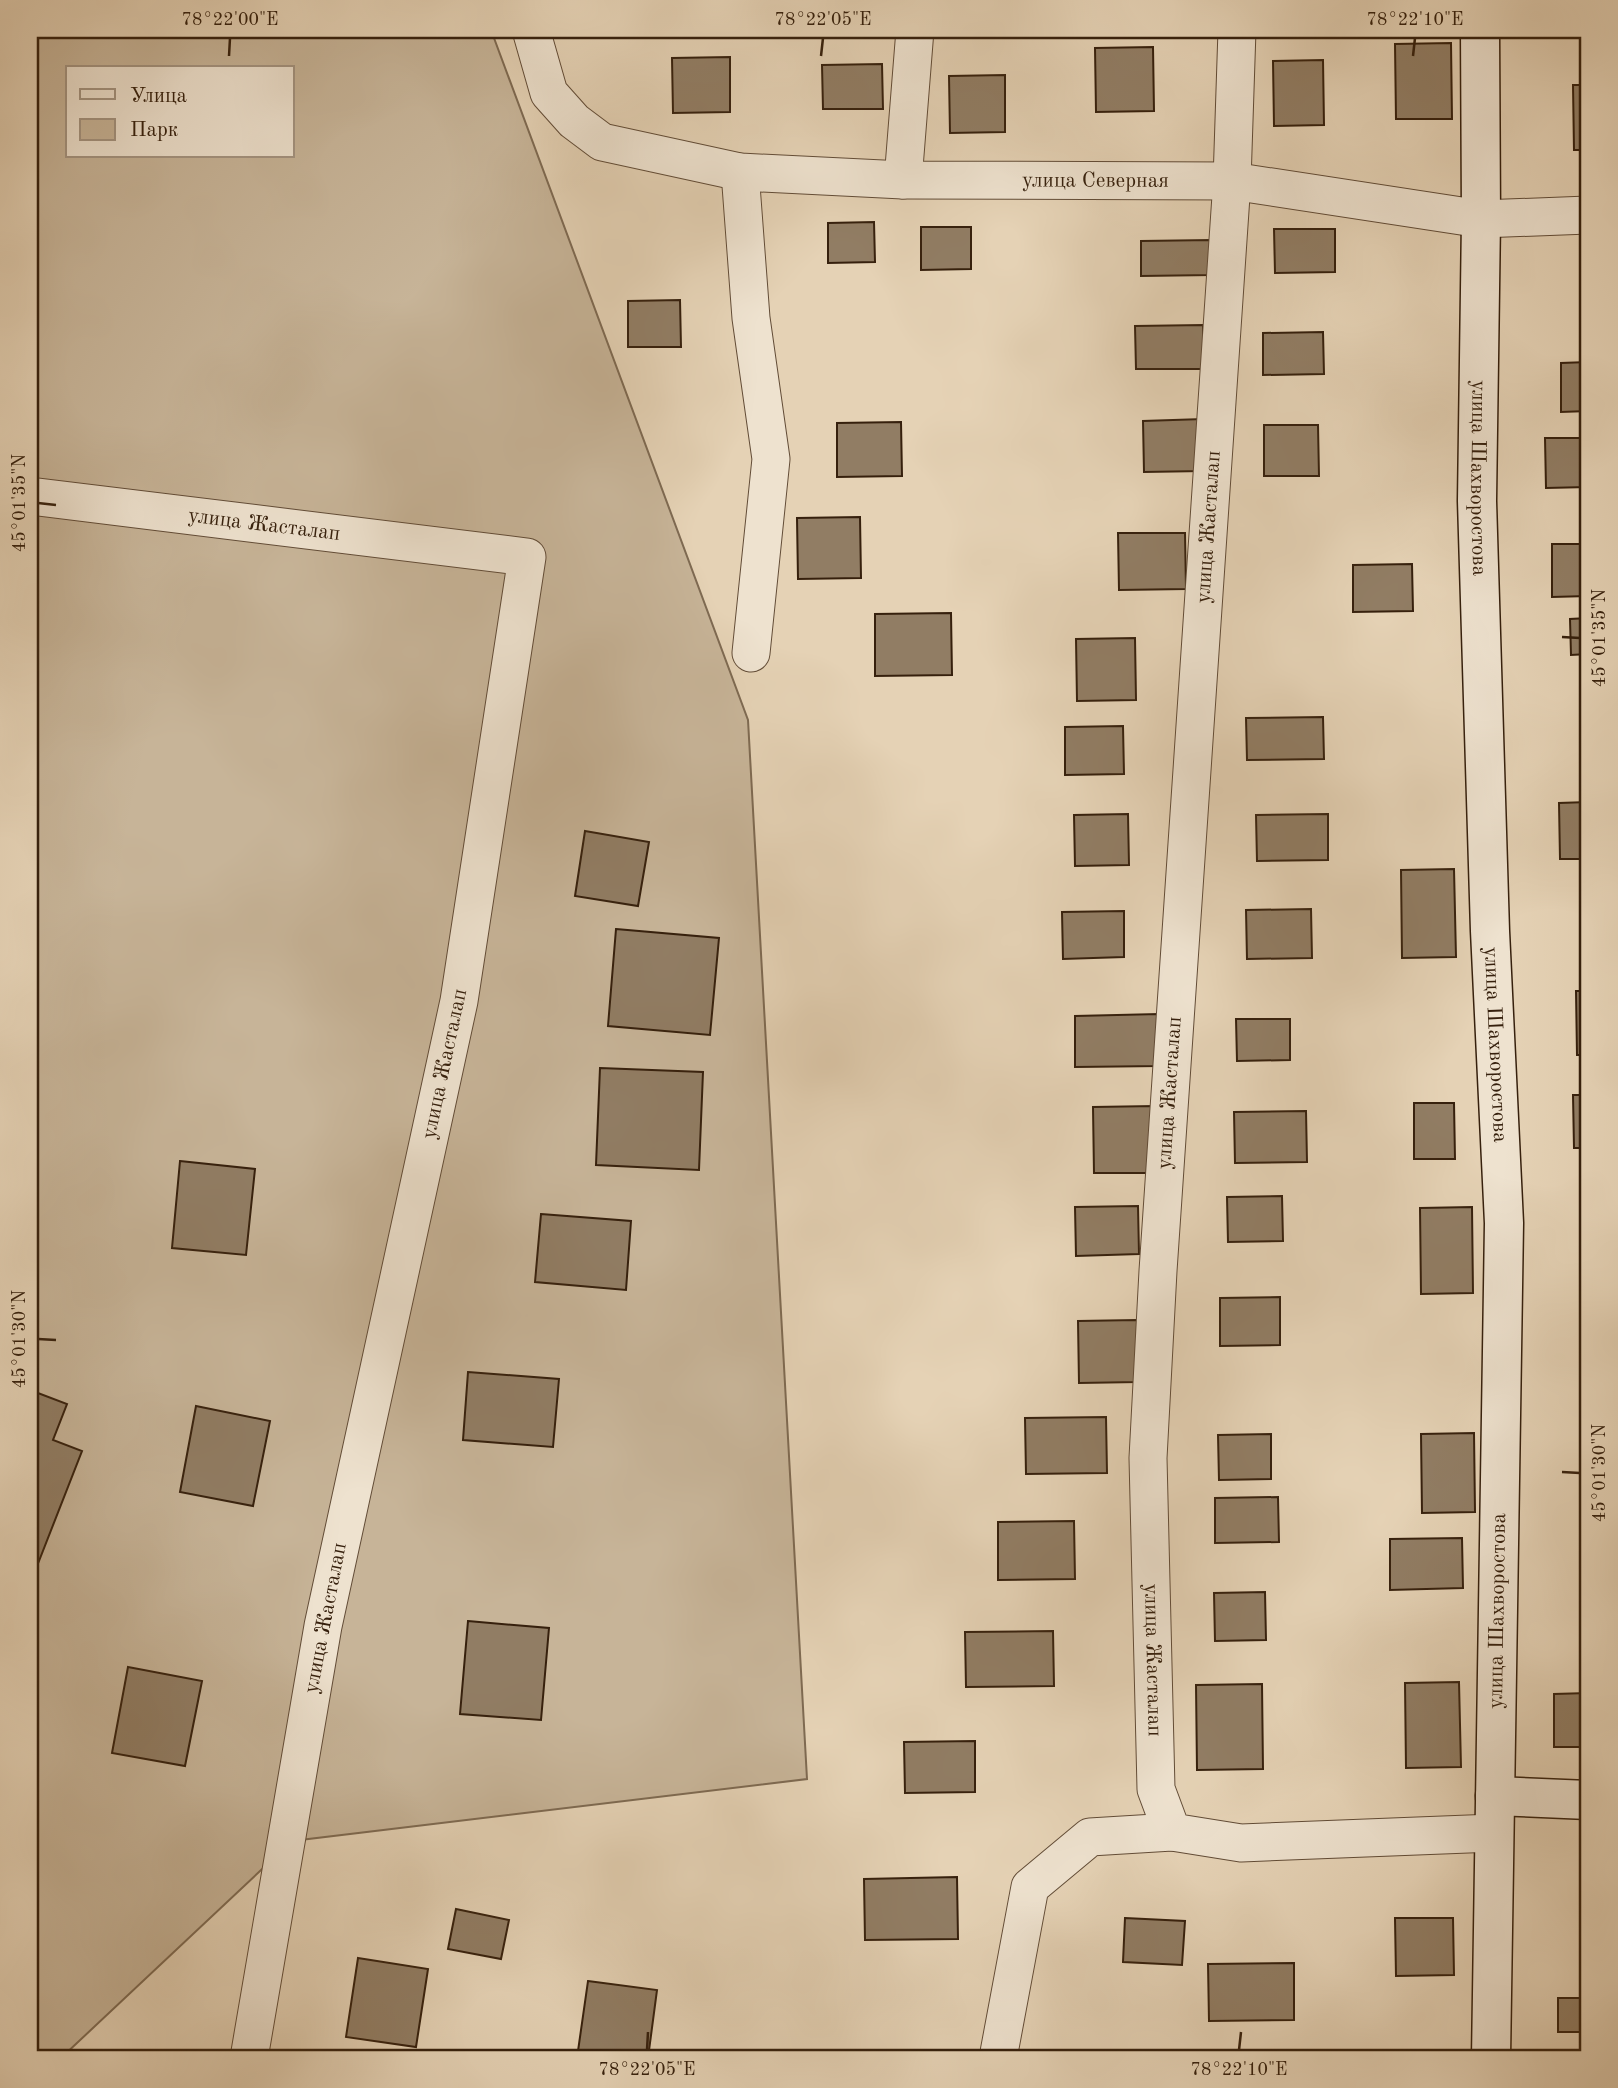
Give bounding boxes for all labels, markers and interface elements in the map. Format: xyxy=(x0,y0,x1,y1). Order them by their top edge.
text: 78°22'00"E xyxy=(182,11,278,29)
text: 78°22'05"E xyxy=(775,11,871,29)
text: 78°22'10"E xyxy=(1367,11,1463,29)
legend xyxy=(66,66,294,158)
text: Улица xyxy=(130,86,187,107)
text: Парк xyxy=(130,120,179,141)
street label: улица Северная xyxy=(1022,170,1169,191)
street label: улица Шахворостова xyxy=(1466,380,1490,576)
street label: улица Жасталап xyxy=(1193,450,1225,604)
text: 45°01'35"N xyxy=(11,454,29,552)
street label: улица Жасталап xyxy=(187,505,342,544)
text: 45°01'35"N xyxy=(1591,589,1609,687)
street label: улица Шахворостова xyxy=(1480,946,1511,1143)
street label: улица Жасталап xyxy=(419,987,471,1141)
street label: улица Жасталап xyxy=(1154,1016,1186,1170)
text: 45°01'30"N xyxy=(11,1290,29,1388)
text: 45°01'30"N xyxy=(1591,1424,1609,1522)
street label: улица Шахворостова xyxy=(1486,1513,1510,1709)
street label: улица Жасталап xyxy=(301,1541,351,1695)
street label: улица Жасталап xyxy=(1141,1583,1165,1737)
text: 78°22'05"E xyxy=(599,2061,695,2079)
text: 78°22'10"E xyxy=(1191,2061,1287,2079)

